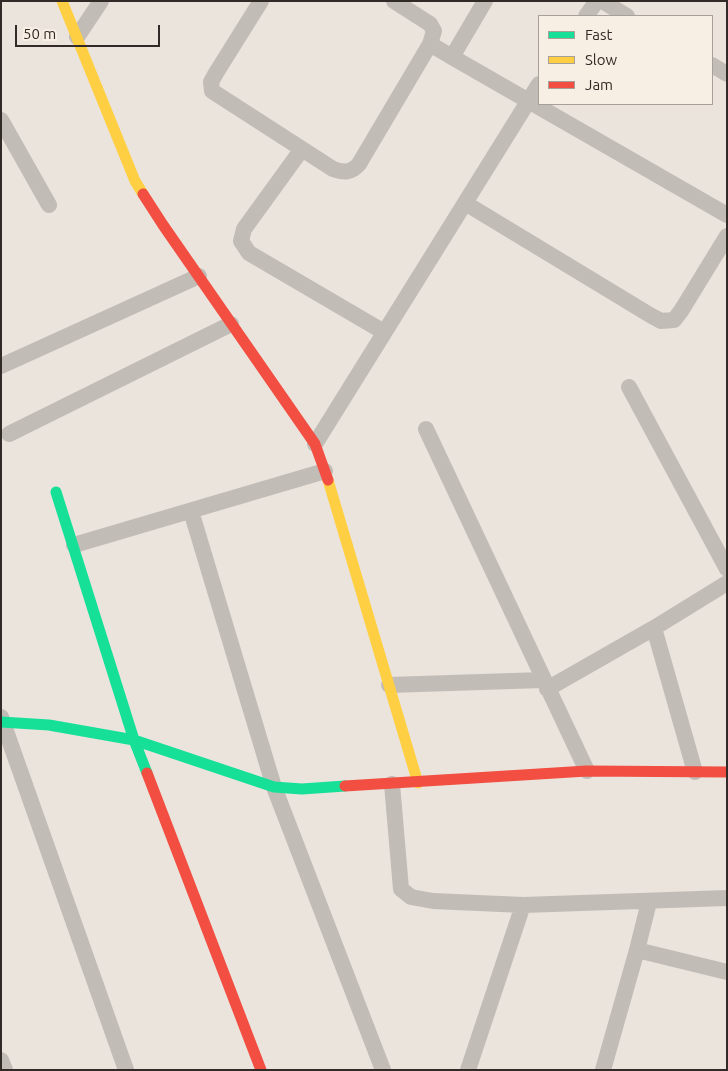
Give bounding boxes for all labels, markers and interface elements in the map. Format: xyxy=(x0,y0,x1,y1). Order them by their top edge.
scale bar xyxy=(18,15,162,47)
legend xyxy=(538,15,713,105)
text: 50 m xyxy=(23,25,56,42)
text: Fast xyxy=(585,26,612,43)
text: Slow xyxy=(585,51,617,68)
text: Jam xyxy=(585,76,613,93)

